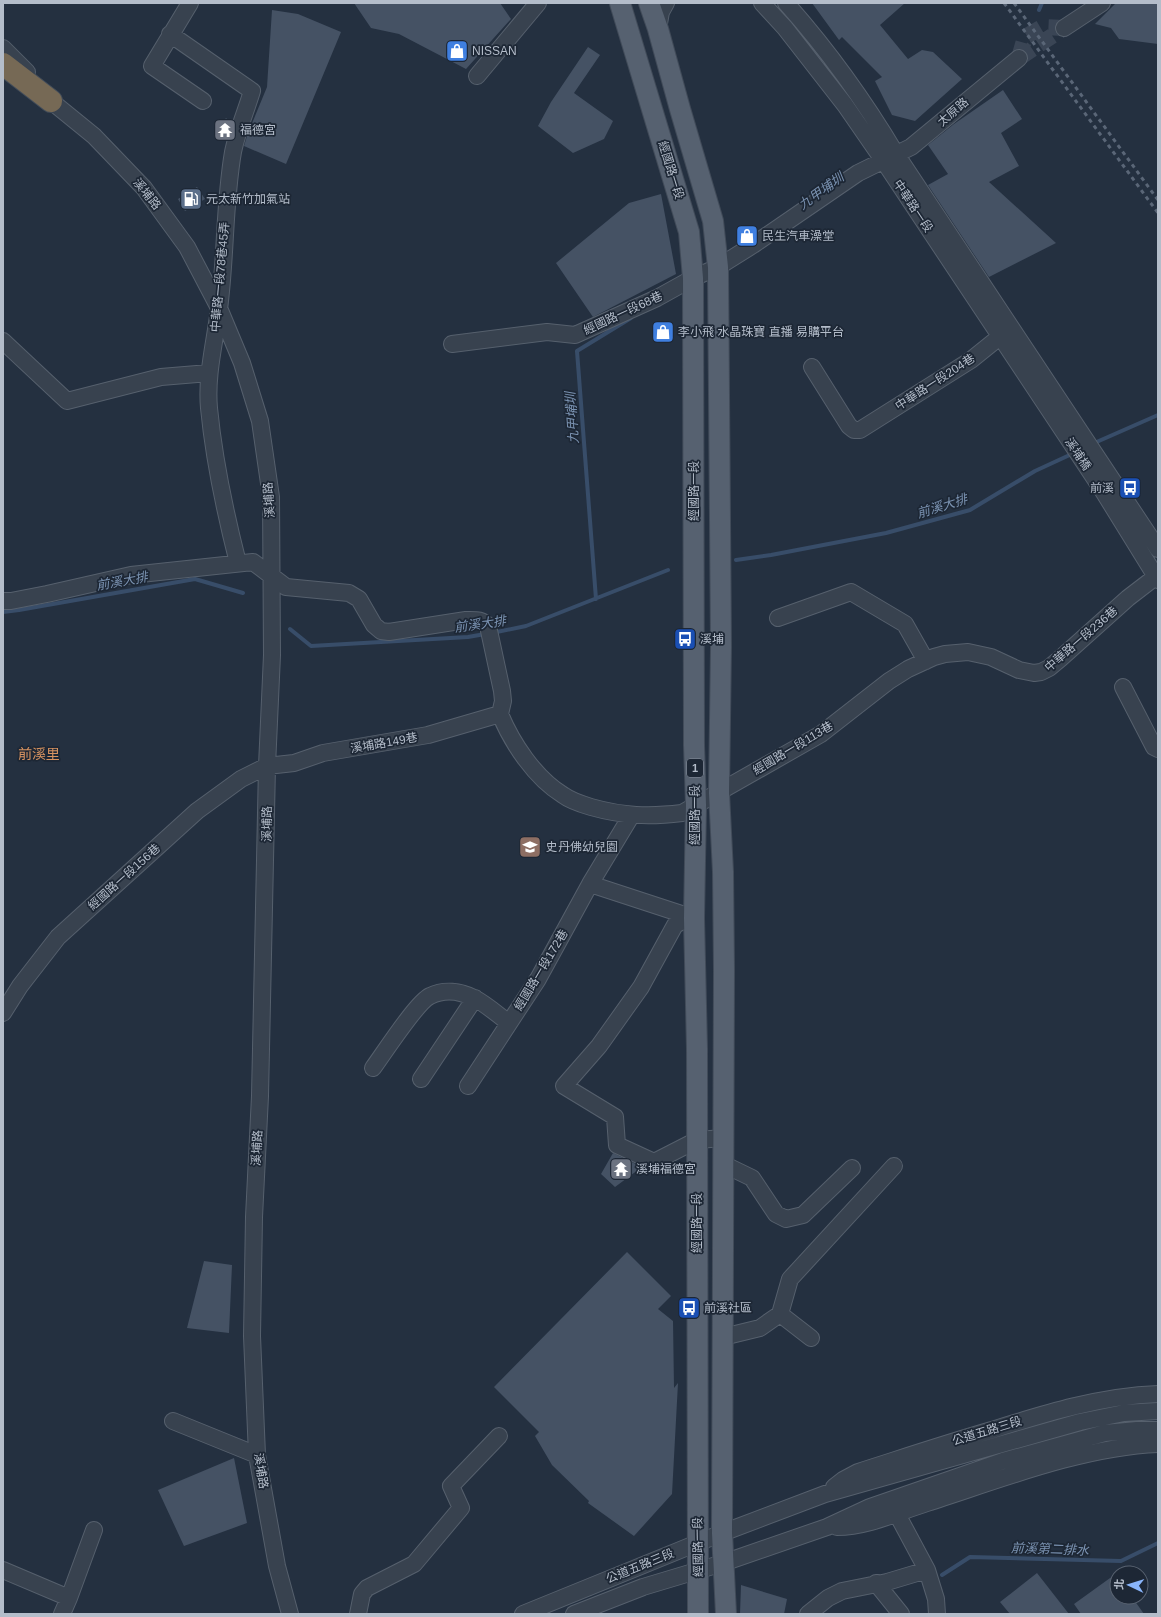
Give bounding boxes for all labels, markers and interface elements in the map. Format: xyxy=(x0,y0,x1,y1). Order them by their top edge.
shop icon: NISSAN xyxy=(444,38,470,64)
place label: NISSAN xyxy=(472,44,517,58)
street label: 太原路 xyxy=(935,95,971,129)
temple icon: 福德宮 xyxy=(212,117,238,143)
place label: 福德宮 xyxy=(240,123,276,137)
street label: 經國路一段 xyxy=(656,139,686,201)
water label: 九甲埔圳 xyxy=(796,168,848,212)
street label: 溪埔路 xyxy=(130,176,164,212)
street label: 中華路一段 xyxy=(890,177,936,235)
fuel station icon: 元太新竹加氣站 xyxy=(178,186,204,212)
place label: 元太新竹加氣站 xyxy=(206,192,290,206)
street label: 中華路一段78巷45弄 xyxy=(208,221,232,333)
shop icon: 民生汽車澡堂 xyxy=(734,223,760,249)
place label: 民生汽車澡堂 xyxy=(762,229,834,243)
street label: 經國路一段68巷 xyxy=(581,289,665,337)
shop icon: 李小飛 水晶珠寶 直播 易購平台 xyxy=(650,319,676,345)
place label: 李小飛 水晶珠寶 直播 易購平台 xyxy=(678,325,844,339)
street label: 中華路一段204巷 xyxy=(893,351,977,413)
water label: 九甲埔圳 xyxy=(563,390,581,444)
street label: 溪埔橋 xyxy=(1062,435,1094,473)
street label: 經國路一段 xyxy=(687,461,701,521)
bus stop icon: 前溪 xyxy=(1117,475,1143,501)
place label: 前溪 xyxy=(1090,481,1114,495)
street label: 溪埔路 xyxy=(261,482,277,518)
water label: 前溪大排 xyxy=(915,491,971,521)
water label: 前溪大排 xyxy=(95,569,151,593)
street label: 中華路一段236巷 xyxy=(1042,604,1120,674)
water label: 前溪大排 xyxy=(453,613,509,635)
bus stop icon: 溪埔 xyxy=(672,626,698,652)
place label: 溪埔 xyxy=(700,632,724,646)
street label: 經國路一段113巷 xyxy=(750,719,836,777)
street label: 溪埔路149巷 xyxy=(349,730,419,756)
district label: 前溪里 xyxy=(18,746,60,762)
road number: 1 xyxy=(687,759,703,777)
street label: 經國路一段 xyxy=(688,785,702,845)
street label: 溪埔路 xyxy=(260,806,274,842)
school or university icon: 史丹佛幼兒園 xyxy=(517,834,543,860)
place label: 史丹佛幼兒園 xyxy=(546,840,618,854)
street label: 經國路一段156巷 xyxy=(85,841,163,913)
street label: 經國路一段172巷 xyxy=(511,927,571,1013)
street label: 溪埔路 xyxy=(249,1130,265,1166)
temple icon: 溪埔福德宮 xyxy=(608,1156,634,1182)
place label: 溪埔福德宮 xyxy=(636,1162,696,1176)
street label: 經國路一段 xyxy=(690,1193,704,1253)
bus stop icon: 前溪社區 xyxy=(676,1295,702,1321)
place label: 前溪社區 xyxy=(704,1301,752,1315)
street label: 公道五路三段 xyxy=(951,1414,1023,1448)
street label: 溪埔路 xyxy=(251,1452,271,1490)
street label: 經國路一段 xyxy=(690,1517,706,1577)
water label: 前溪第二排水 xyxy=(1011,1540,1090,1558)
street label: 公道五路三段 xyxy=(604,1546,676,1586)
north arrow xyxy=(1109,1565,1149,1605)
text: 北 xyxy=(1113,1578,1125,1590)

